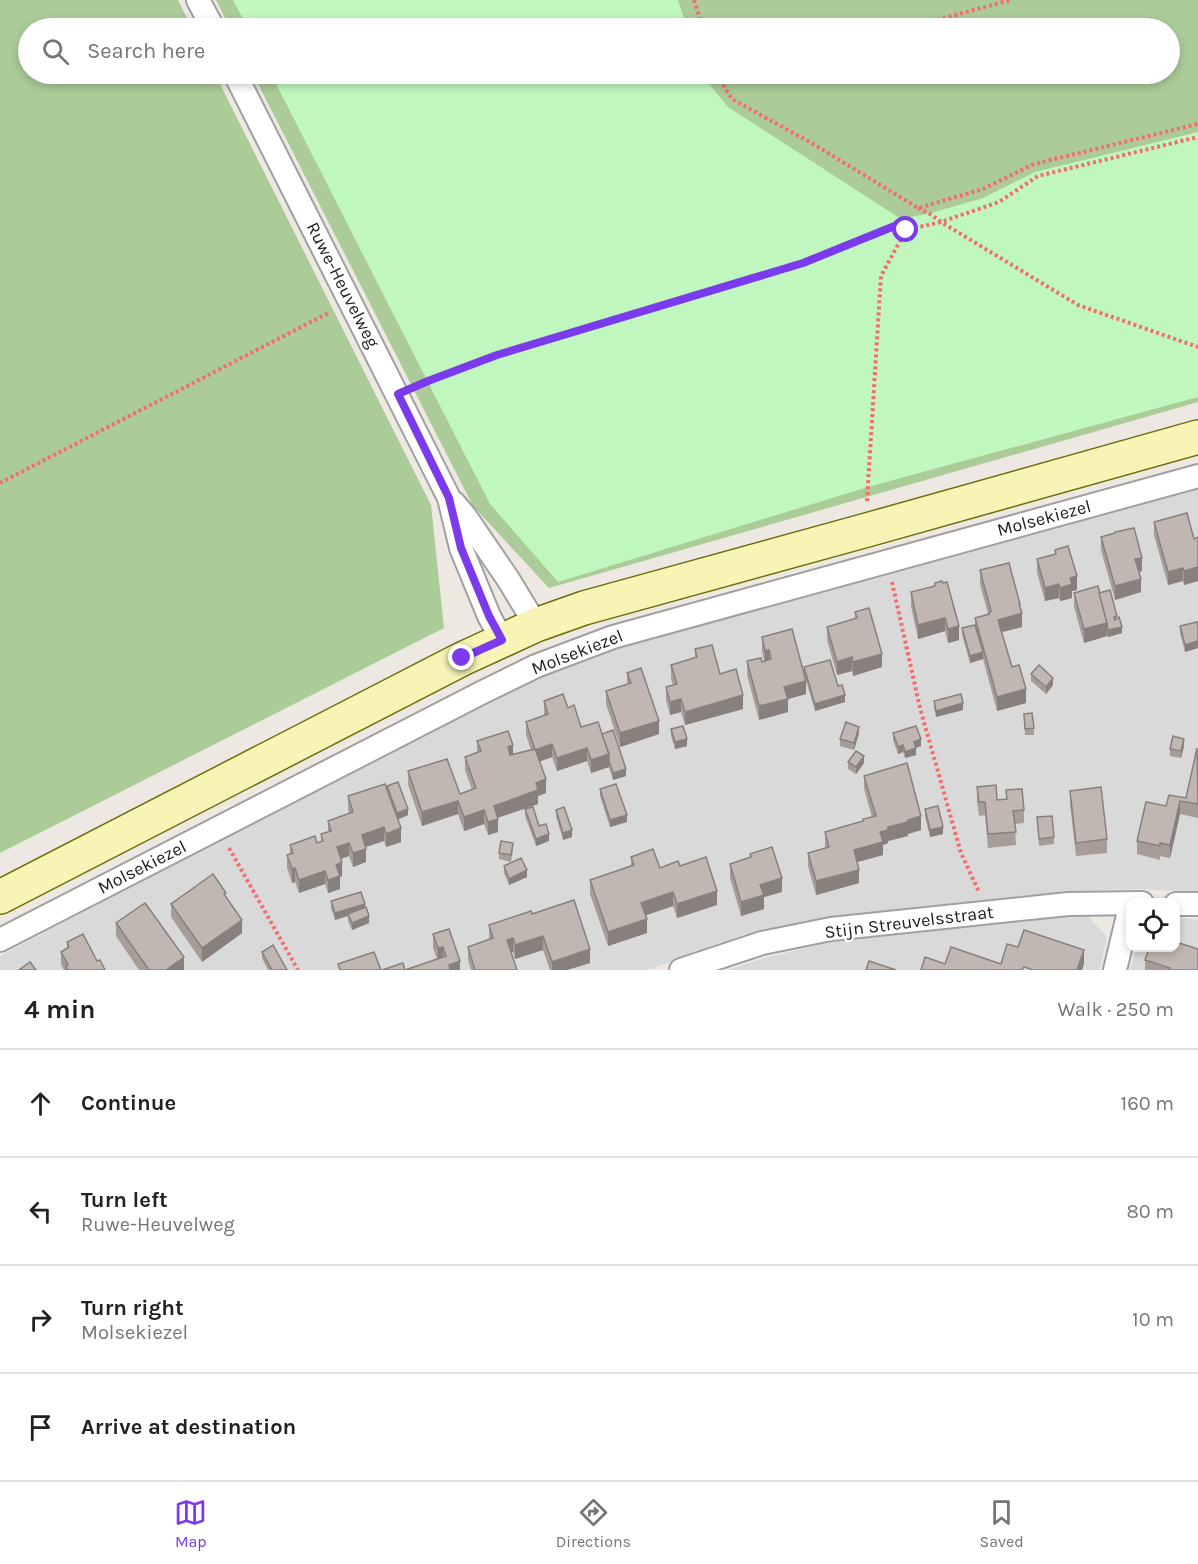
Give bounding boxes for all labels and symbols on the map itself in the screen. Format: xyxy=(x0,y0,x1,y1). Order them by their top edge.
route start xyxy=(892,216,918,242)
street label: Ruwe-Heuvelweg xyxy=(302,218,384,352)
street label: Molsekiezel xyxy=(995,495,1093,541)
street label: Molsekiezel xyxy=(528,624,626,680)
route end xyxy=(448,644,474,670)
street label: Molsekiezel xyxy=(94,835,190,899)
street label: Stijn Streuvelsstraat xyxy=(823,901,995,943)

